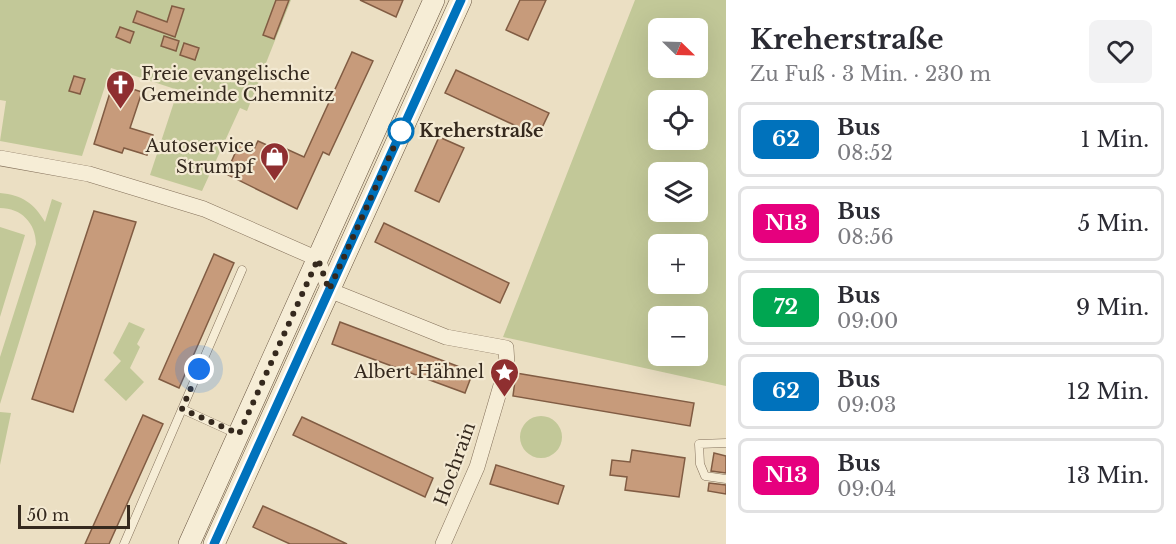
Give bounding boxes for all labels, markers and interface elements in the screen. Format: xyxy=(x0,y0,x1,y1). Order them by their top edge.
north arrow xyxy=(648,18,708,78)
map controls xyxy=(648,18,708,366)
button: heart xyxy=(1089,20,1152,83)
text: Kreherstraße xyxy=(750,22,944,57)
text: Zu Fuß · 3 Min. · 230 m xyxy=(750,62,991,86)
place label: Freie evangelische Gemeinde Chemnitz xyxy=(141,63,335,106)
church icon: Freie evangelische Gemeinde Chemnitz xyxy=(104,68,136,110)
button: locate xyxy=(648,90,708,150)
text: Bus xyxy=(837,114,880,141)
marker: Kreherstraße xyxy=(388,118,414,144)
place label: Kreherstraße xyxy=(419,120,543,142)
text: 62 xyxy=(772,126,800,152)
text: 1 Min. xyxy=(1080,126,1149,153)
place label: Autoservice Strumpf xyxy=(145,135,257,178)
shop icon: Autoservice Strumpf xyxy=(259,140,291,182)
text: 08:52 xyxy=(837,141,893,165)
button: layers xyxy=(648,162,708,222)
text: Bus xyxy=(837,198,881,225)
text: N13 xyxy=(765,210,807,236)
text: 5 Min. xyxy=(1078,210,1149,237)
text: 08:56 xyxy=(837,225,894,249)
button: + xyxy=(648,234,708,294)
text: Bus xyxy=(837,282,880,309)
text: 72 xyxy=(774,294,798,320)
text: 9 Min. xyxy=(1076,294,1149,321)
button: − xyxy=(648,306,708,366)
text: 09:00 xyxy=(837,309,898,333)
your location xyxy=(184,354,214,384)
place icon: Albert Hähnel xyxy=(489,356,521,398)
place label: Albert Hähnel xyxy=(353,361,484,383)
text: Bus xyxy=(837,366,880,393)
text: 62 xyxy=(772,378,800,404)
text: 12 Min. xyxy=(1067,378,1149,405)
text: 09:03 xyxy=(837,393,896,417)
street label: Hochrain xyxy=(430,419,480,509)
text: Bus xyxy=(837,450,881,477)
text: N13 xyxy=(765,462,807,488)
text: 13 Min. xyxy=(1067,462,1149,489)
text: 09:04 xyxy=(837,477,896,501)
scale bar xyxy=(18,502,130,530)
text: 50 m xyxy=(27,505,69,525)

